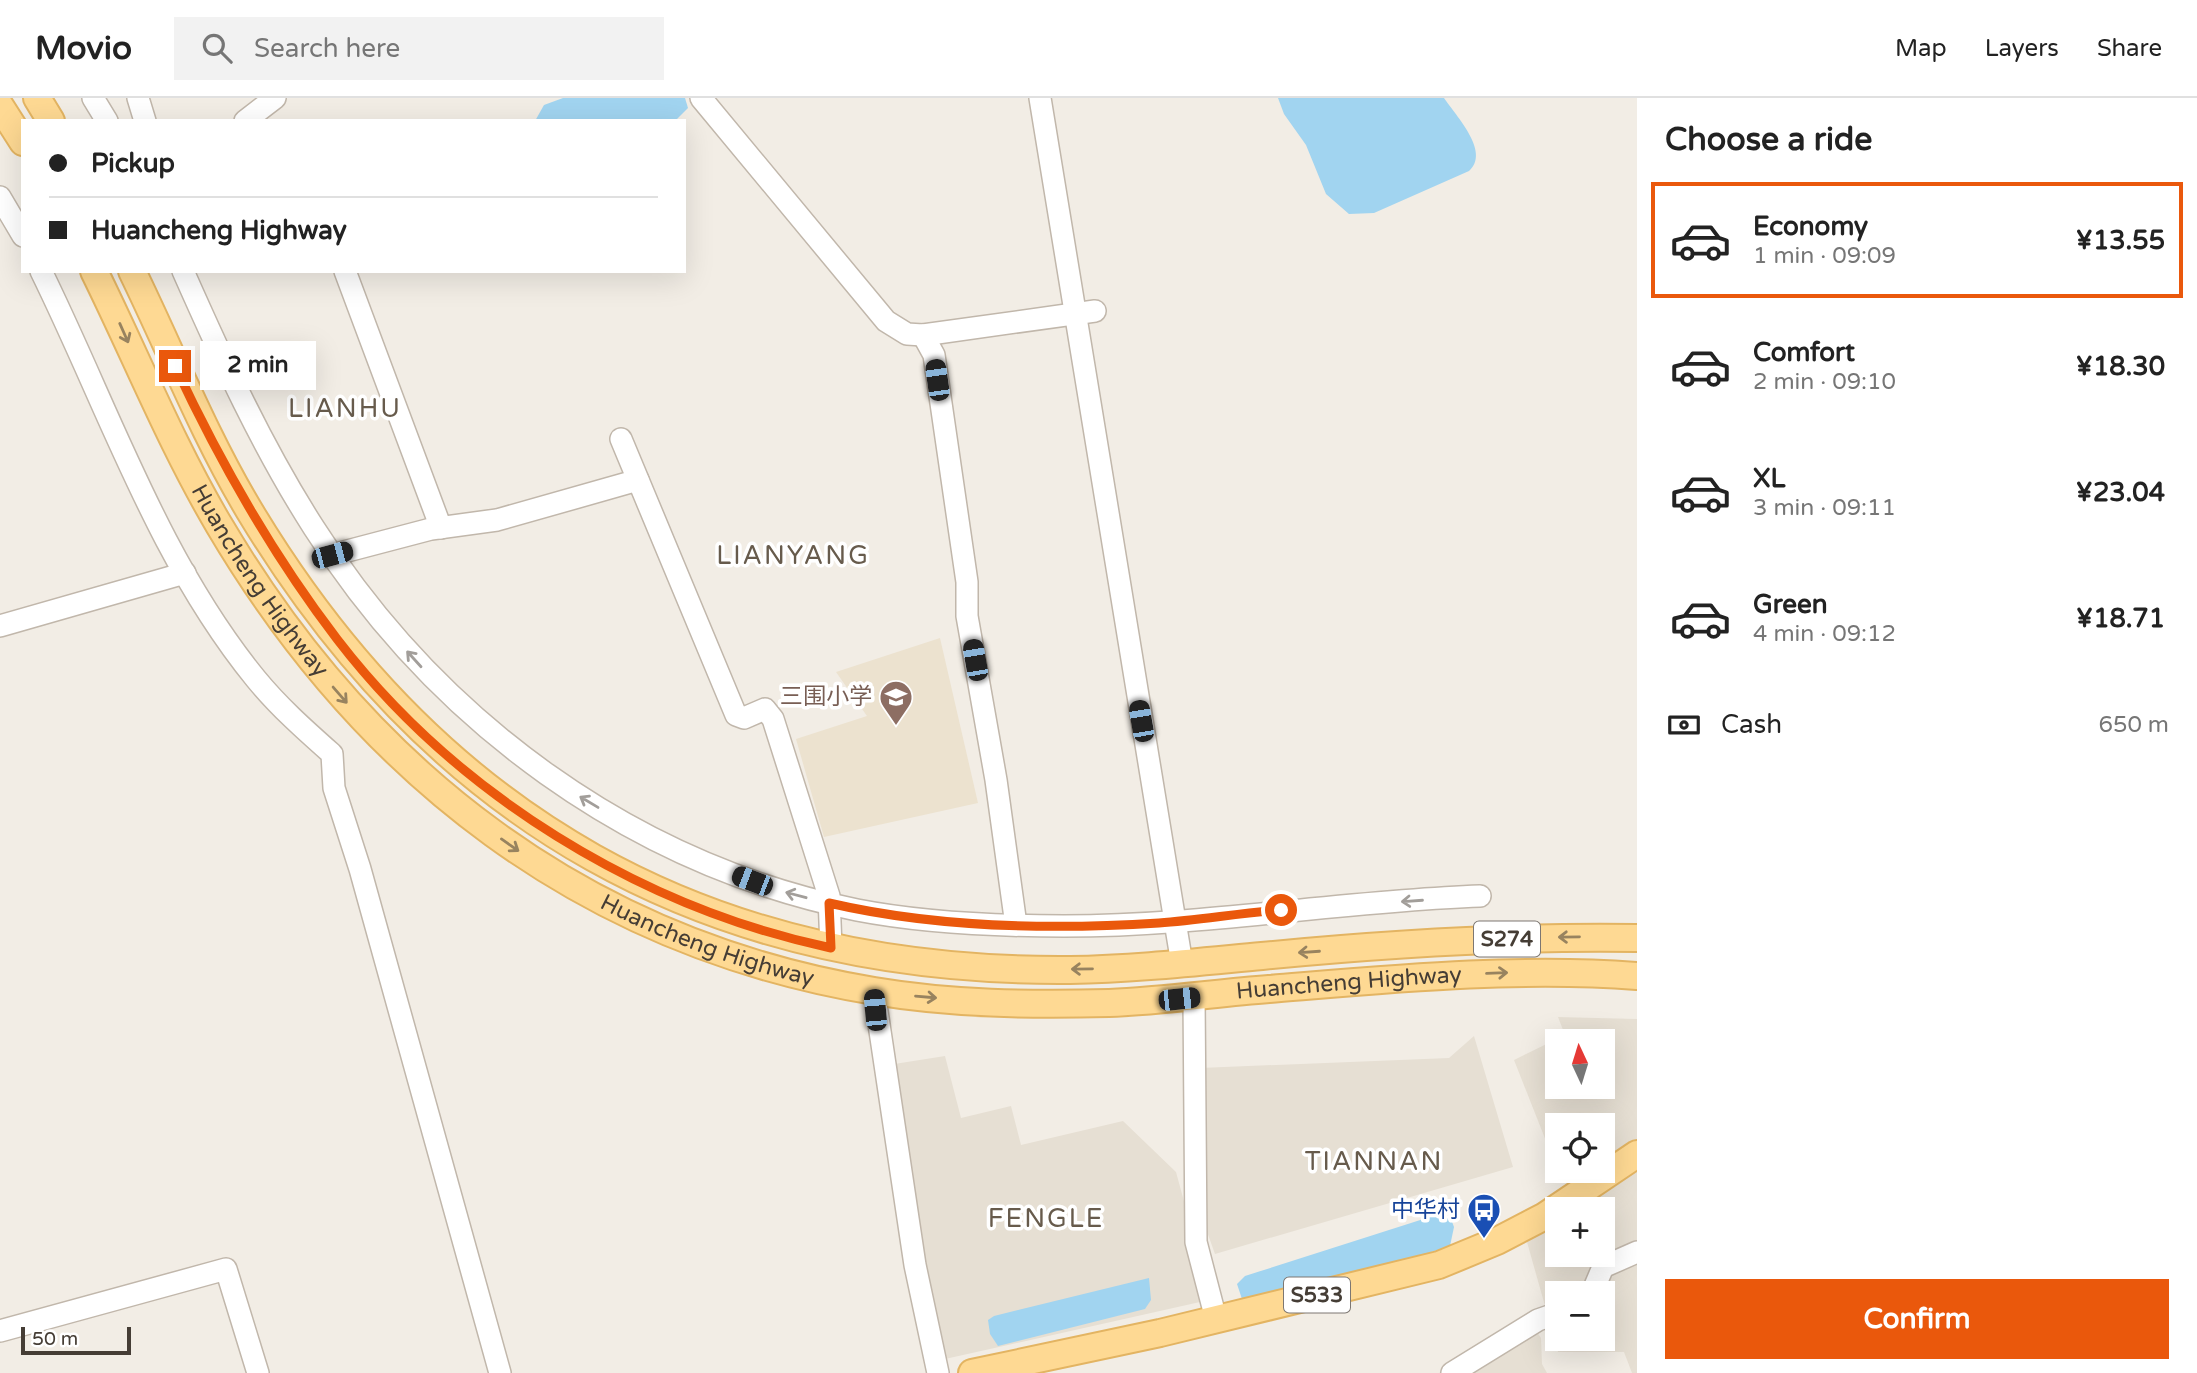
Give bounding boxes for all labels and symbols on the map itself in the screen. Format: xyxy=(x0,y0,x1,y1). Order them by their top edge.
one-way arrow xyxy=(118,322,131,343)
callout: 2 min xyxy=(200,342,315,390)
route end xyxy=(159,350,191,382)
car xyxy=(924,358,951,402)
district label: LIANHU xyxy=(288,393,402,424)
street label: Huancheng Highway xyxy=(185,480,334,683)
car xyxy=(309,539,356,571)
district label: LIANYANG xyxy=(716,540,870,571)
car xyxy=(962,637,989,683)
one-way arrow xyxy=(405,651,422,668)
school or university icon: 三围小学 xyxy=(877,678,915,727)
place label: 三围小学 xyxy=(780,683,872,711)
one-way arrow xyxy=(331,686,348,703)
car xyxy=(1128,698,1155,744)
one-way arrow xyxy=(580,795,600,809)
one-way arrow xyxy=(500,838,519,852)
car xyxy=(729,864,776,898)
one-way arrow xyxy=(786,887,808,900)
street label: Huancheng Highway xyxy=(596,888,817,993)
route start xyxy=(1265,894,1297,926)
one-way arrow xyxy=(1401,895,1424,908)
road number: S274 xyxy=(1474,922,1540,956)
one-way arrow xyxy=(1558,931,1581,944)
one-way arrow xyxy=(1298,946,1321,959)
street label: Huancheng Highway xyxy=(1235,961,1462,1006)
one-way arrow xyxy=(1071,963,1094,976)
one-way arrow xyxy=(1486,967,1509,980)
car xyxy=(1158,986,1201,1012)
car xyxy=(863,988,888,1032)
one-way arrow xyxy=(914,991,937,1004)
north arrow xyxy=(1545,1029,1615,1099)
district label: TIANNAN xyxy=(1305,1146,1443,1177)
bus stop icon: 中华村 xyxy=(1465,1191,1503,1240)
place label: 中华村 xyxy=(1391,1196,1460,1224)
district label: FENGLE xyxy=(988,1203,1104,1234)
road number: S533 xyxy=(1284,1278,1350,1312)
scale bar xyxy=(21,1324,131,1356)

